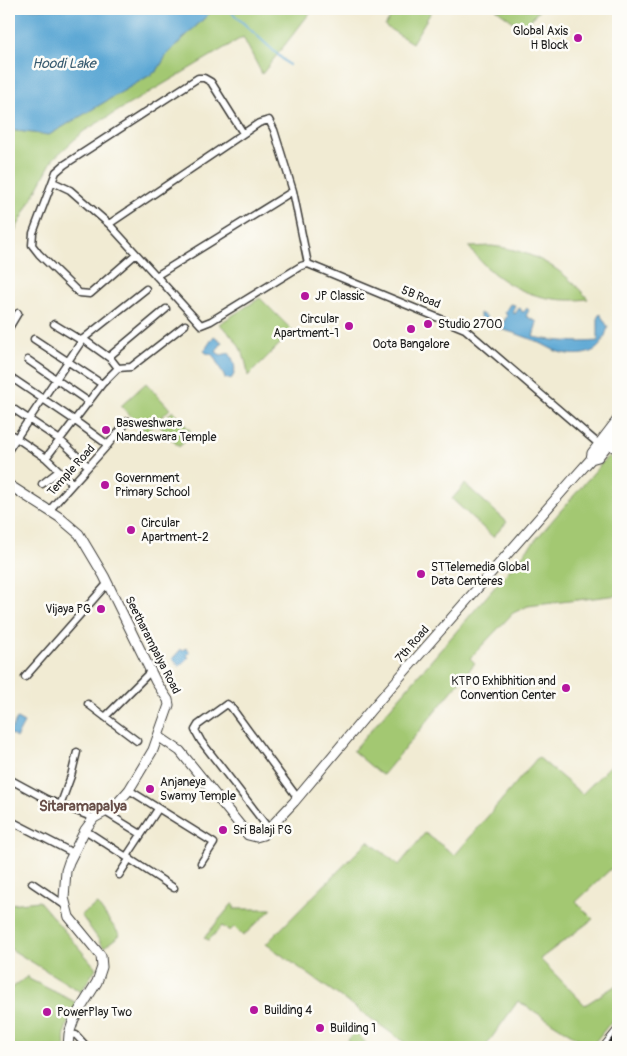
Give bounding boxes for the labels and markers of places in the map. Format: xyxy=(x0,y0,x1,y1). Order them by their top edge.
place label: Global Axis H Block xyxy=(513,24,569,53)
marker: Global Axis H Block xyxy=(572,32,584,44)
place label: JP Classic xyxy=(315,289,365,304)
marker: JP Classic xyxy=(299,290,311,302)
place label: Circular Apartment-1 xyxy=(273,312,340,341)
place label: Studio 2700 xyxy=(438,317,502,332)
marker: Studio 2700 xyxy=(422,318,434,330)
marker: Circular Apartment-1 xyxy=(343,320,355,332)
marker: Oota Bangalore xyxy=(405,323,417,335)
place label: Oota Bangalore xyxy=(373,337,449,352)
place label: Basweshwara Nandeswara Temple xyxy=(116,416,216,445)
marker: Basweshwara Nandeswara Temple xyxy=(100,424,112,436)
place label: Government Primary School xyxy=(115,471,190,500)
marker: Government Primary School xyxy=(99,479,111,491)
place label: Circular Apartment-2 xyxy=(141,516,209,545)
marker: Circular Apartment-2 xyxy=(125,524,137,536)
place label: STTelemedia Global Data Centeres xyxy=(431,560,530,589)
marker: STTelemedia Global Data Centeres xyxy=(415,568,427,580)
place label: Vijaya PG xyxy=(45,602,91,617)
marker: Vijaya PG xyxy=(95,603,107,615)
place label: KTPO Exhibhition and Convention Center xyxy=(451,674,557,703)
marker: KTPO Exhibhition and Convention Center xyxy=(560,682,572,694)
place label: Anjaneya Swamy Temple xyxy=(160,775,236,804)
marker: Anjaneya Swamy Temple xyxy=(144,783,156,795)
place label: Sri Balaji PG xyxy=(233,823,292,838)
marker: Sri Balaji PG xyxy=(217,824,229,836)
place label: Building 4 xyxy=(264,1003,312,1018)
marker: Building 4 xyxy=(248,1004,260,1016)
place label: PowerPlay Two xyxy=(57,1005,132,1020)
marker: PowerPlay Two xyxy=(41,1006,53,1018)
place label: Building 1 xyxy=(330,1021,376,1036)
marker: Building 1 xyxy=(314,1022,326,1034)

